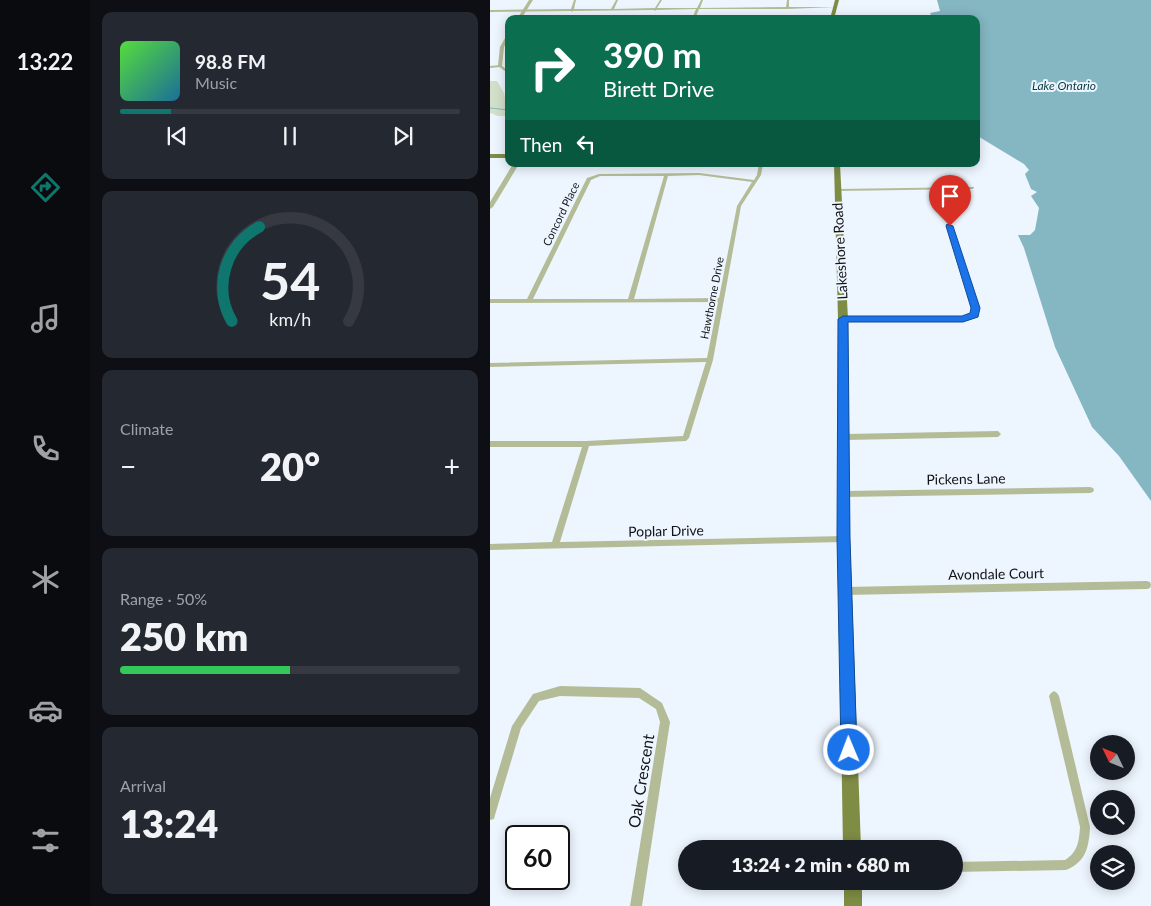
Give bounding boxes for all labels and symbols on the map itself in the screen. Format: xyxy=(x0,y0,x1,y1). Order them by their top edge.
water label: Lake Ontario xyxy=(1032,78,1096,93)
pin xyxy=(929,175,971,226)
street label: Concord Place xyxy=(540,180,582,248)
street label: Lakeshore Road xyxy=(828,202,851,300)
street label: Hawthorne Drive xyxy=(697,255,726,340)
street label: Pickens Lane xyxy=(926,469,1006,488)
street label: Poplar Drive xyxy=(628,521,704,540)
street label: Avondale Court xyxy=(948,564,1044,583)
position arrow xyxy=(822,723,874,775)
street label: Oak Crescent xyxy=(624,732,657,829)
north arrow xyxy=(1090,735,1135,780)
speed limit sign: 60 xyxy=(505,825,570,890)

